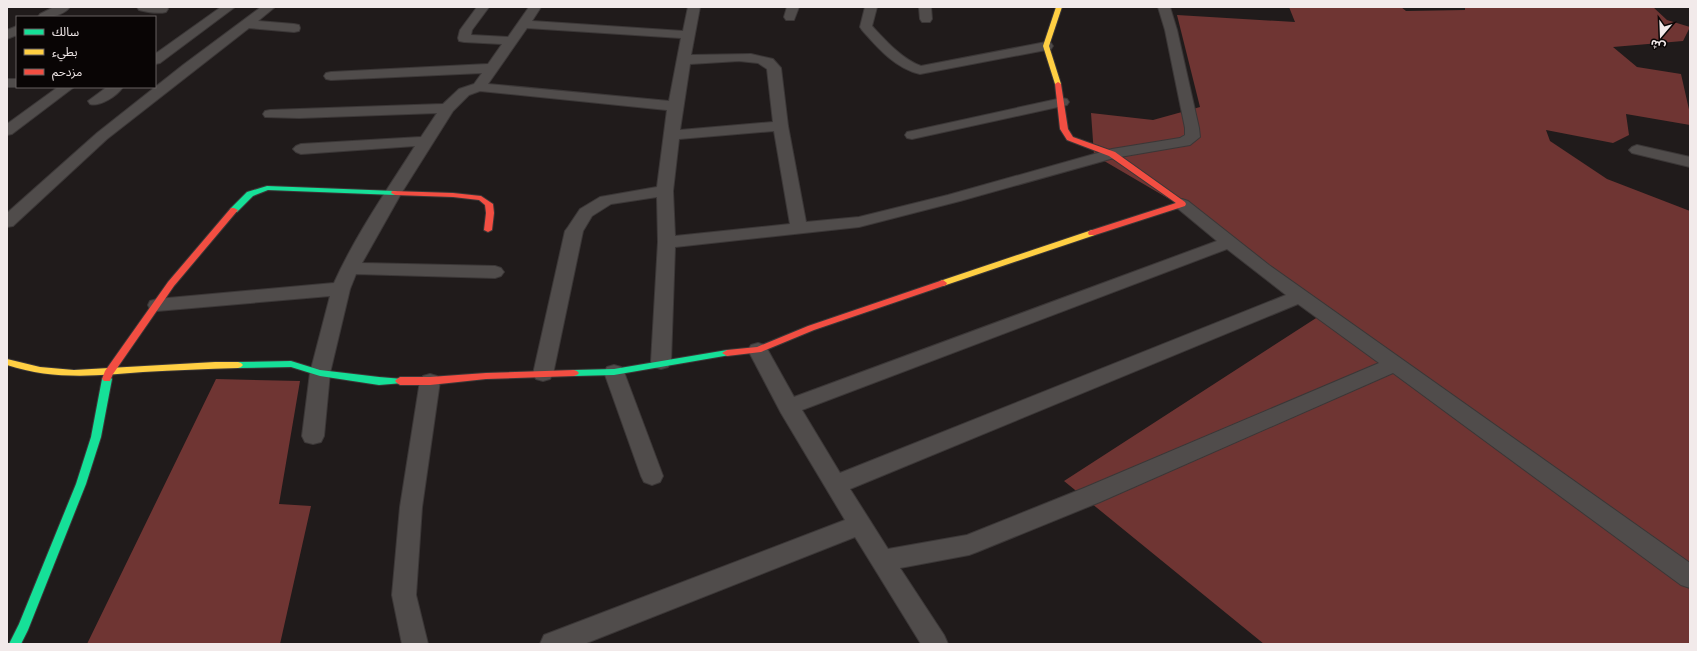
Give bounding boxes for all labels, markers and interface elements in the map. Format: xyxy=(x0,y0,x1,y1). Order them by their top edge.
legend xyxy=(16,16,156,88)
north arrow xyxy=(1641,16,1681,56)
text: سالك xyxy=(52,22,79,40)
text: ش xyxy=(1648,36,1667,56)
text: بطيء xyxy=(52,42,78,62)
text: مزدحم xyxy=(52,62,82,81)

